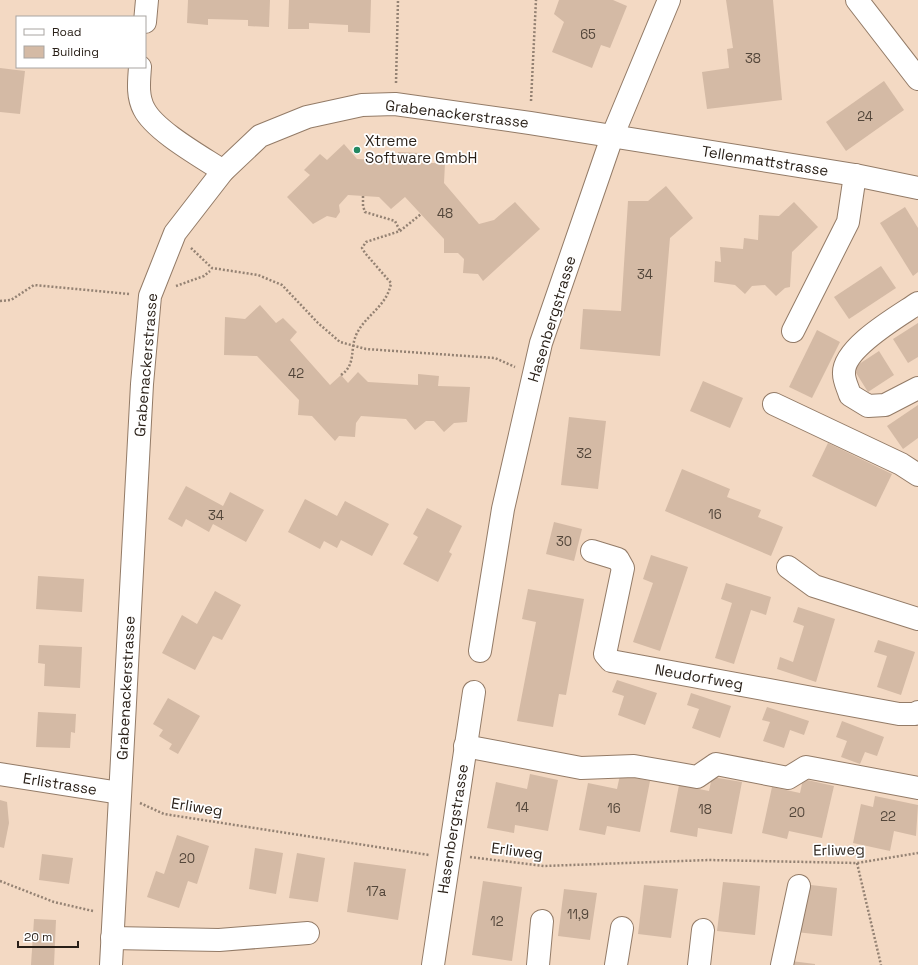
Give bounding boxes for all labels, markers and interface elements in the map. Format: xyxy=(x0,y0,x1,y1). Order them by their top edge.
legend xyxy=(16,16,146,68)
text: Road xyxy=(52,24,81,40)
house number: 65 xyxy=(580,26,596,43)
text: Building xyxy=(52,44,99,60)
house number: 38 xyxy=(745,50,761,67)
street label: Grabenackerstrasse xyxy=(384,95,530,132)
house number: 24 xyxy=(857,108,873,125)
place label: Xtreme Software GmbH xyxy=(365,131,477,167)
street label: Tellenmattstrasse xyxy=(700,141,830,180)
marker: Xtreme Software GmbH xyxy=(352,145,362,155)
house number: 48 xyxy=(437,205,453,222)
street label: Hasenbergstrasse xyxy=(523,253,580,384)
house number: 34 xyxy=(637,266,653,283)
street label: Grabenackerstrasse xyxy=(130,292,161,438)
house number: 42 xyxy=(288,365,304,382)
house number: 32 xyxy=(576,445,592,462)
house number: 16 xyxy=(708,506,722,523)
house number: 34 xyxy=(208,507,224,524)
house number: 30 xyxy=(556,533,572,550)
street label: Grabenackerstrasse xyxy=(112,615,139,761)
street label: Neudorfweg xyxy=(653,659,745,694)
street label: Hasenbergstrasse xyxy=(433,763,472,895)
street label: Erlistrasse xyxy=(22,768,99,799)
street label: Erliweg xyxy=(170,793,224,820)
house number: 14 xyxy=(515,799,529,816)
house number: 16 xyxy=(607,800,621,817)
house number: 18 xyxy=(698,801,712,818)
house number: 20 xyxy=(789,804,805,821)
house number: 22 xyxy=(880,808,896,825)
street label: Erliweg xyxy=(490,838,544,863)
street label: Erliweg xyxy=(813,840,865,859)
house number: 20 xyxy=(179,850,195,867)
house number: 17a xyxy=(366,883,387,900)
house number: 11,9 xyxy=(567,906,589,923)
house number: 12 xyxy=(490,913,504,930)
scale bar xyxy=(18,923,78,949)
text: 20 m xyxy=(24,929,52,945)

